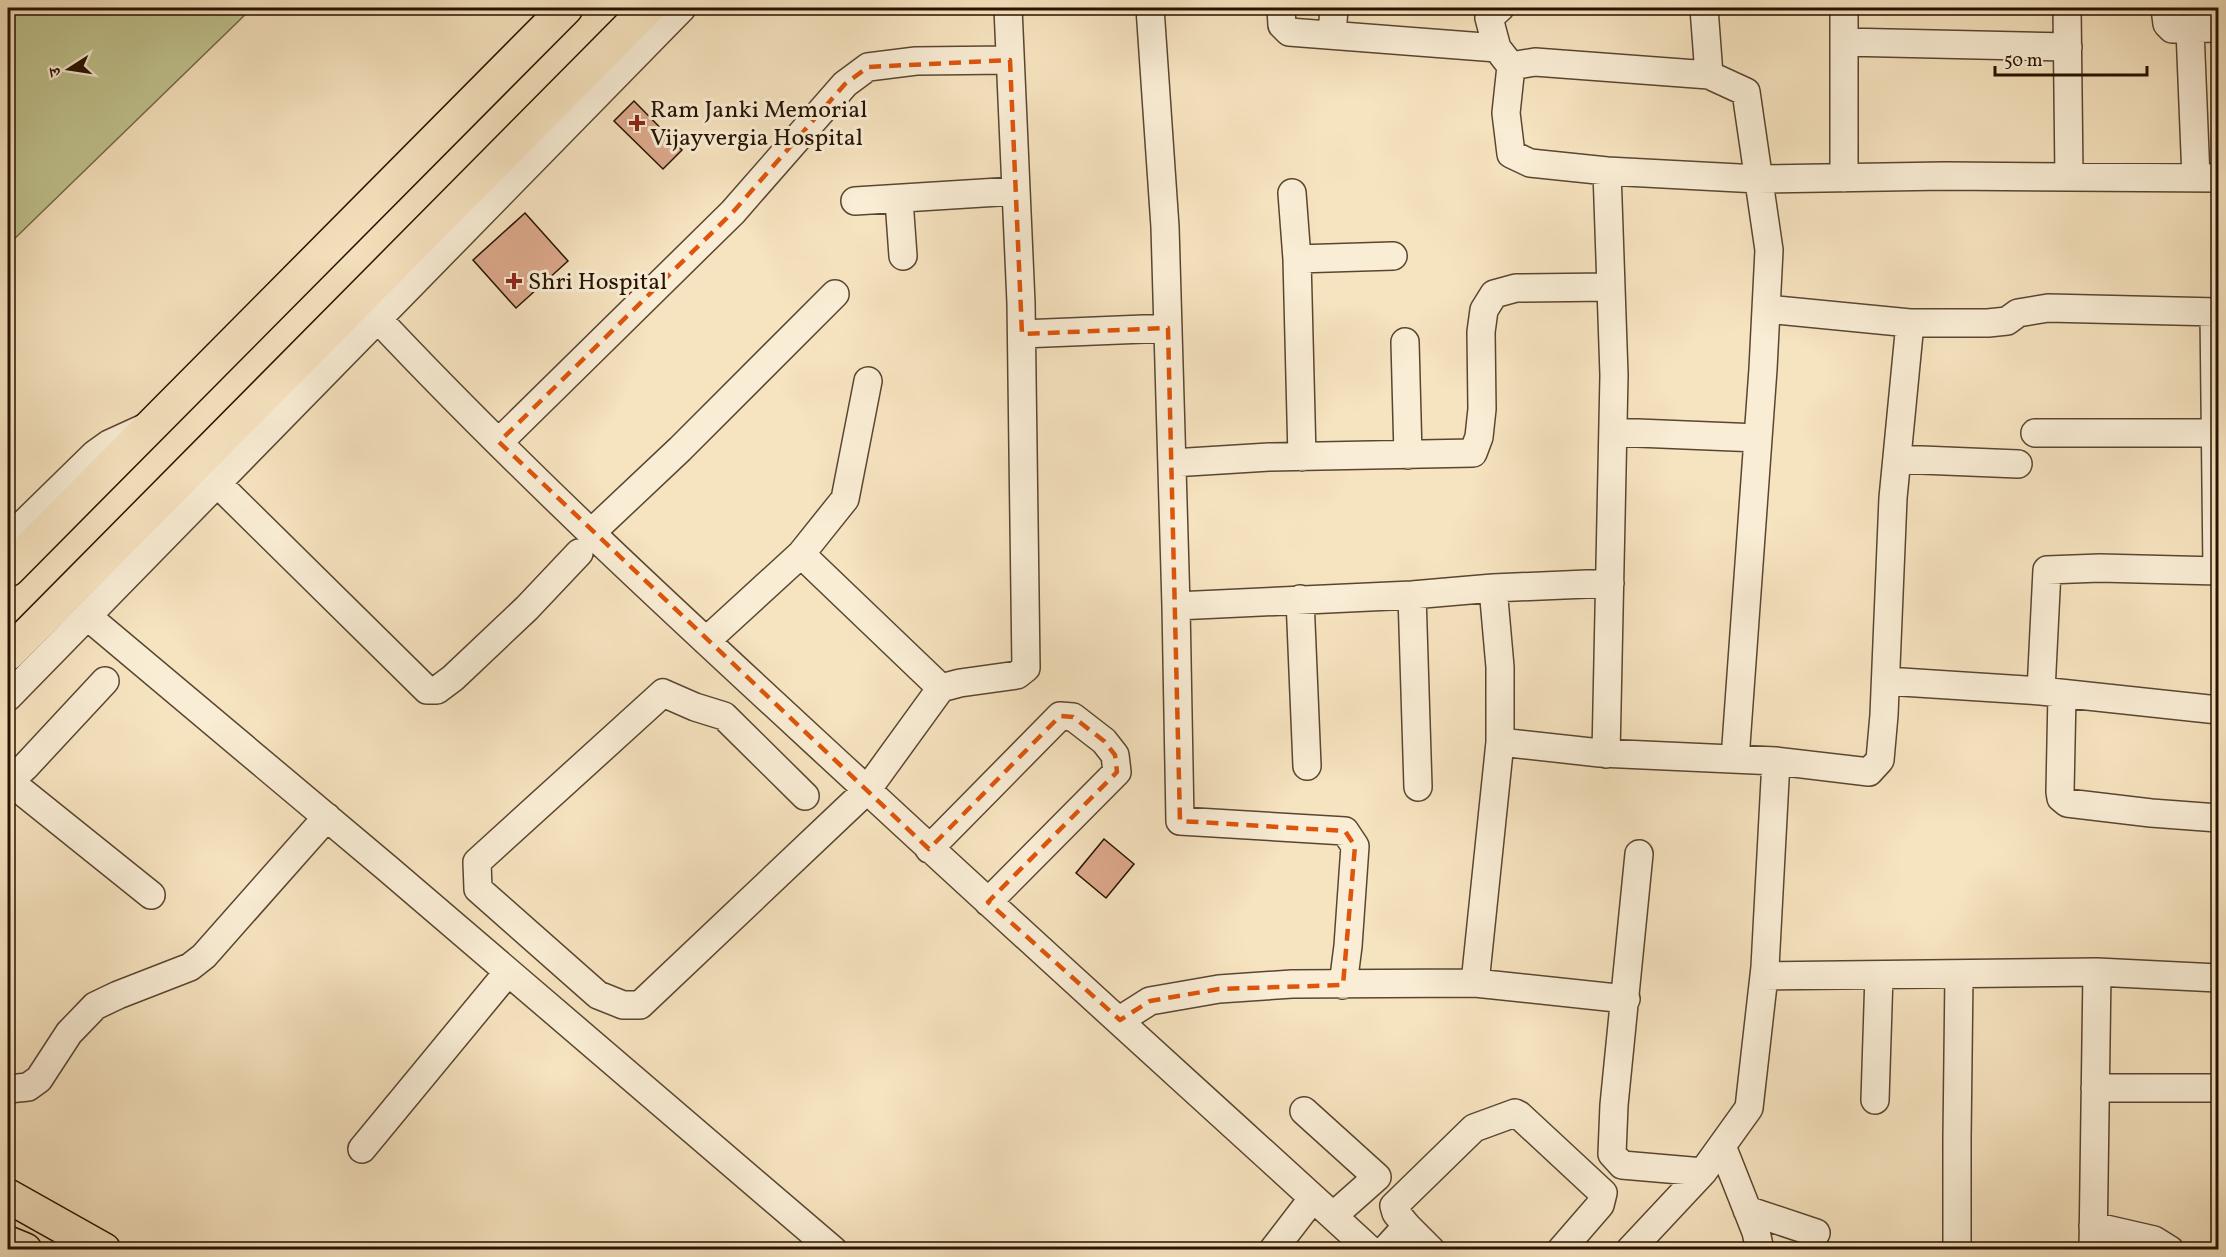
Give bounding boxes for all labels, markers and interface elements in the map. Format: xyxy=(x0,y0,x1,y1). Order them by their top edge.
north arrow xyxy=(39,39,99,99)
scale bar xyxy=(1995,39,2146,77)
text: 50 m xyxy=(2004,49,2043,74)
text: उ xyxy=(44,64,68,79)
place label: Ram Janki Memorial Vijayvergia Hospital xyxy=(650,94,867,156)
marker: Ram Janki Memorial Vijayvergia Hospital xyxy=(628,114,646,132)
place label: Shri Hospital xyxy=(528,266,667,300)
marker: Shri Hospital xyxy=(505,272,523,290)

